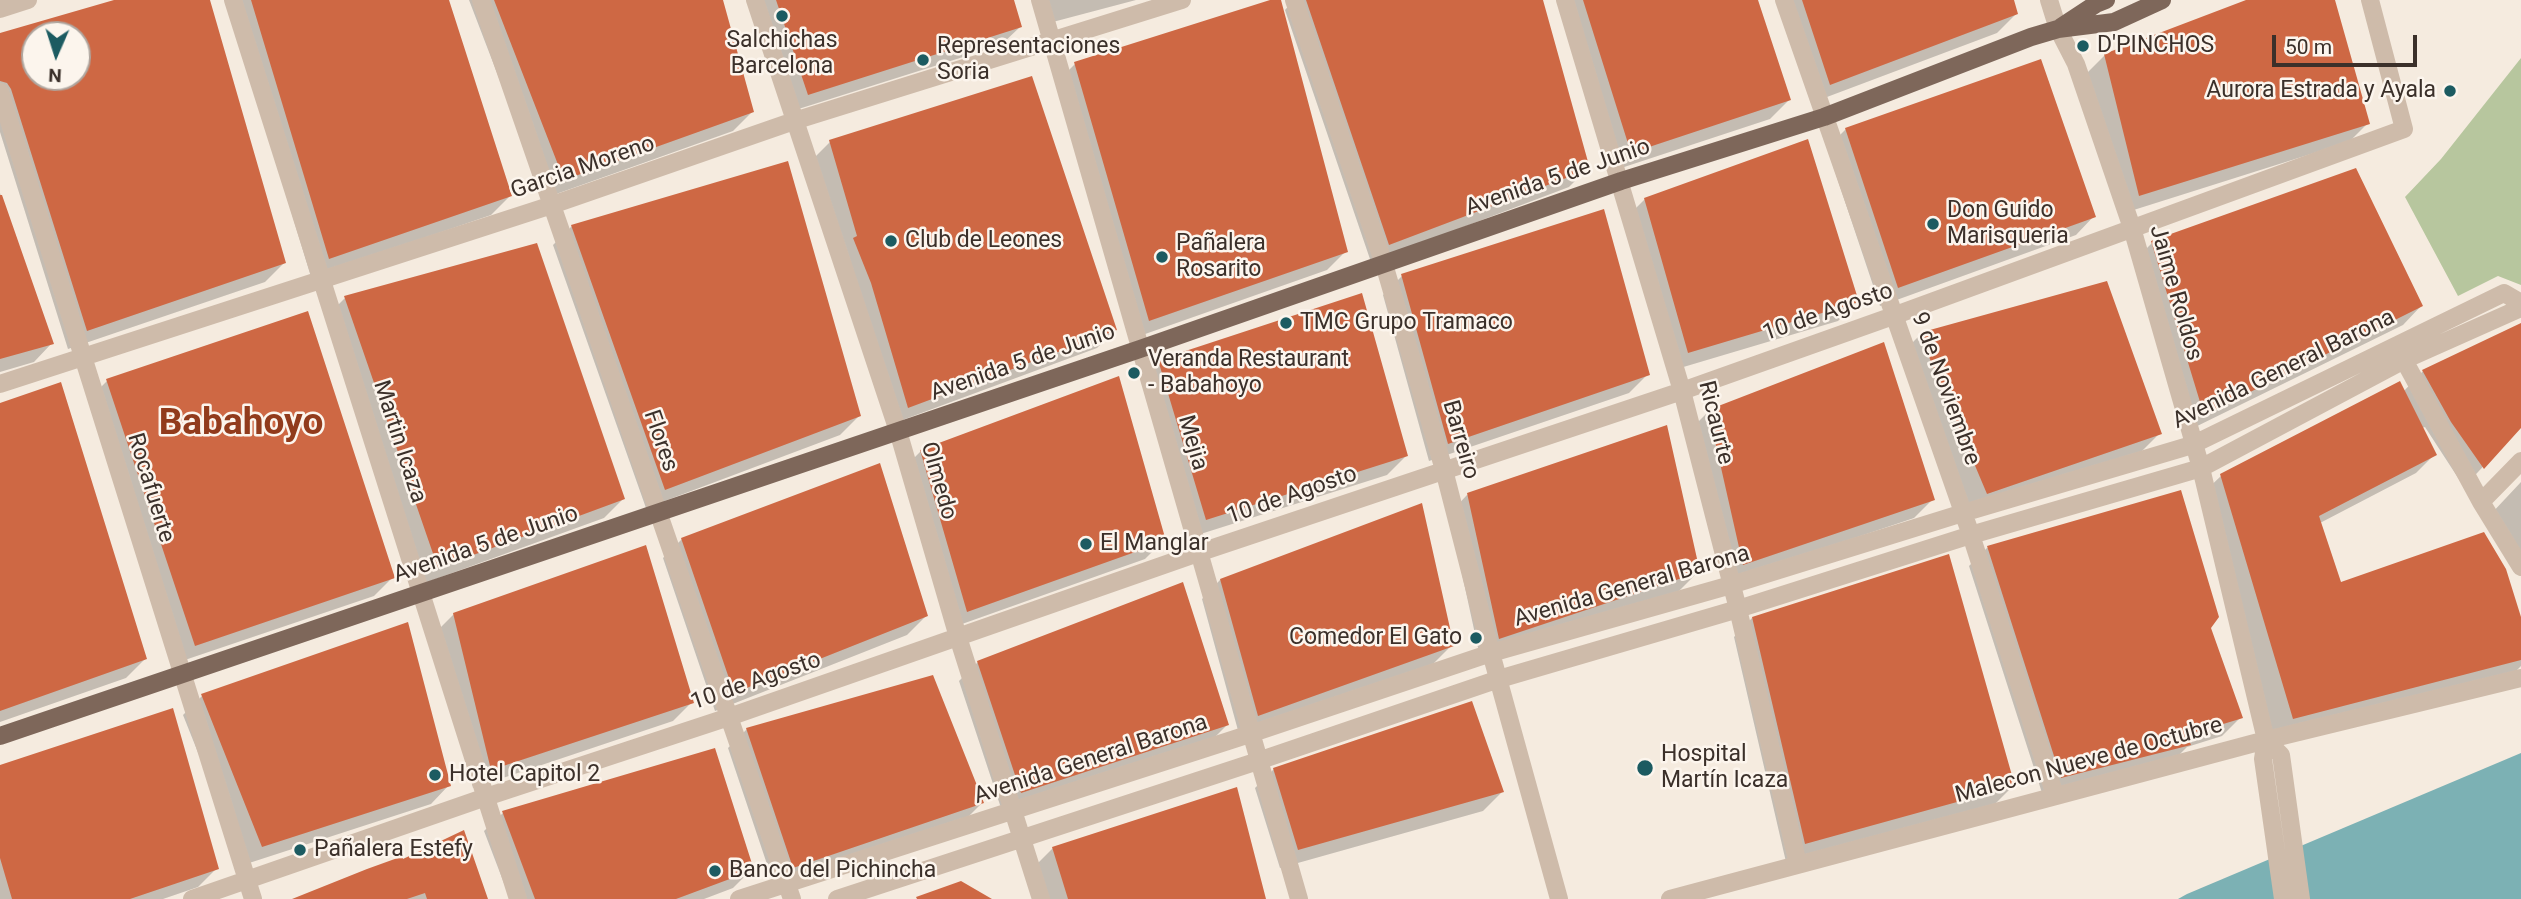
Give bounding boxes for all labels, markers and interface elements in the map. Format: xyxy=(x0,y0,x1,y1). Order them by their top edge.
marker: Salchichas Barcelona xyxy=(774,8,790,24)
north arrow xyxy=(21,21,91,91)
scale bar xyxy=(2276,21,2421,65)
place label: Salchichas Barcelona xyxy=(726,27,838,81)
place label: D'PINCHOS xyxy=(2097,32,2214,60)
place label: Representaciones Soria xyxy=(937,33,1120,87)
text: 50 m xyxy=(2285,35,2332,59)
marker: D'PINCHOS xyxy=(2075,38,2091,54)
marker: Representaciones Soria xyxy=(915,52,931,68)
text: N xyxy=(48,64,62,87)
place label: Aurora Estrada y Ayala xyxy=(2206,77,2436,105)
marker: Aurora Estrada y Ayala xyxy=(2442,83,2458,99)
street label: Garcia Moreno xyxy=(507,130,659,206)
street label: Avenida 5 de Junio xyxy=(1462,133,1654,223)
place label: Don Guido Marisqueria xyxy=(1947,197,2069,251)
marker: Don Guido Marisqueria xyxy=(1925,216,1941,232)
street label: Jaime Roldos xyxy=(2142,222,2208,364)
place label: Club de Leones xyxy=(905,227,1062,255)
place label: Pañalera Rosarito xyxy=(1176,230,1266,284)
marker: Club de Leones xyxy=(883,233,899,249)
marker: Pañalera Rosarito xyxy=(1154,249,1170,265)
street label: 10 de Agosto xyxy=(1759,278,1897,348)
street label: Avenida General Barona xyxy=(2168,304,2400,436)
place label: TMC Grupo Tramaco xyxy=(1300,309,1513,337)
street label: 9 de Noviembre xyxy=(1905,309,1985,469)
marker: TMC Grupo Tramaco xyxy=(1278,315,1294,331)
street label: Avenida 5 de Junio xyxy=(927,318,1119,408)
place label: Veranda Restaurant - Babahoyo xyxy=(1148,346,1349,400)
marker: Veranda Restaurant - Babahoyo xyxy=(1126,365,1142,381)
street label: Martin Icaza xyxy=(366,377,432,507)
street label: Ricaurte xyxy=(1691,378,1739,468)
street label: Barreiro xyxy=(1436,397,1484,483)
district label: Babahoyo xyxy=(159,403,323,447)
street label: Flores xyxy=(637,407,683,475)
street label: Mejia xyxy=(1171,412,1213,474)
street label: Rocafuerte xyxy=(120,430,180,546)
street label: Olmedo xyxy=(914,439,962,523)
street label: 10 de Agosto xyxy=(1223,461,1361,531)
street label: Avenida 5 de Junio xyxy=(390,500,582,590)
place label: El Manglar xyxy=(1100,530,1208,558)
marker: El Manglar xyxy=(1078,536,1094,552)
street label: Avenida General Barona xyxy=(1511,540,1753,634)
place label: Comedor El Gato xyxy=(1289,624,1462,652)
marker: Comedor El Gato xyxy=(1468,630,1484,646)
street label: 10 de Agosto xyxy=(687,647,825,717)
street label: Avenida General Barona xyxy=(971,709,1211,811)
street label: Malecon Nueve de Octubre xyxy=(1952,712,2226,810)
place label: Hospital Martín Icaza xyxy=(1661,741,1788,795)
marker: Hospital Martín Icaza xyxy=(1635,758,1655,778)
place label: Hotel Capitol 2 xyxy=(449,761,600,789)
marker: Hotel Capitol 2 xyxy=(427,767,443,783)
place label: Pañalera Estefy xyxy=(314,836,473,864)
marker: Pañalera Estefy xyxy=(292,842,308,858)
place label: Banco del Pichincha xyxy=(729,857,936,885)
marker: Banco del Pichincha xyxy=(707,863,723,879)

